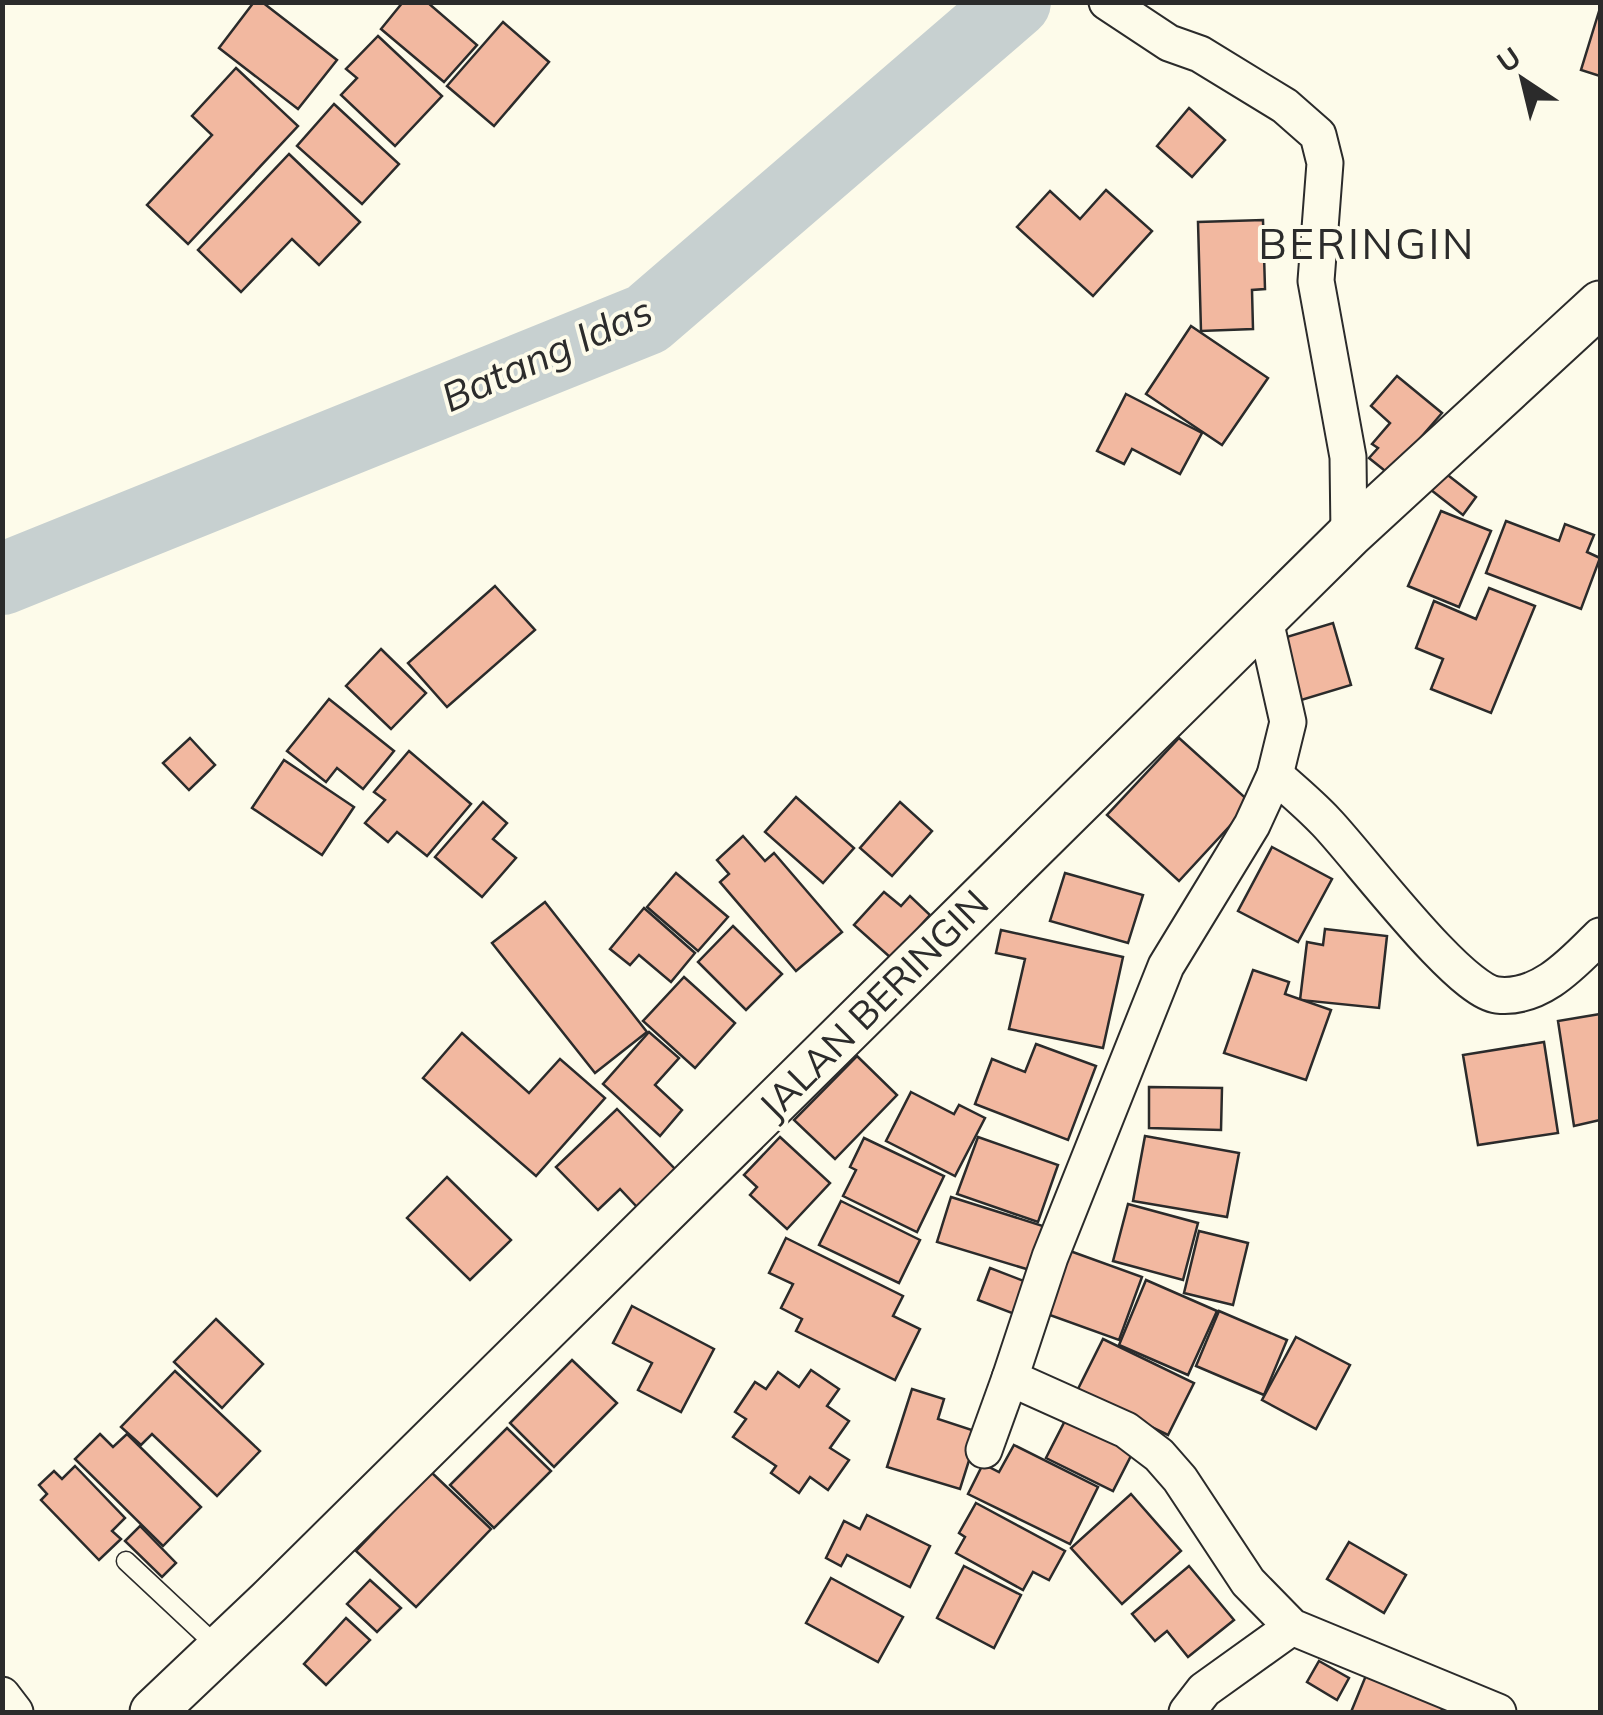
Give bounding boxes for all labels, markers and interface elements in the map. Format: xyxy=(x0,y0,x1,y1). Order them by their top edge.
north arrow xyxy=(1473,30,1573,130)
text: U xyxy=(1490,39,1527,79)
district label: BERINGIN xyxy=(1258,217,1476,270)
water label: Batang Idas xyxy=(433,284,660,422)
street label: JALAN BERINGIN xyxy=(748,879,998,1129)

